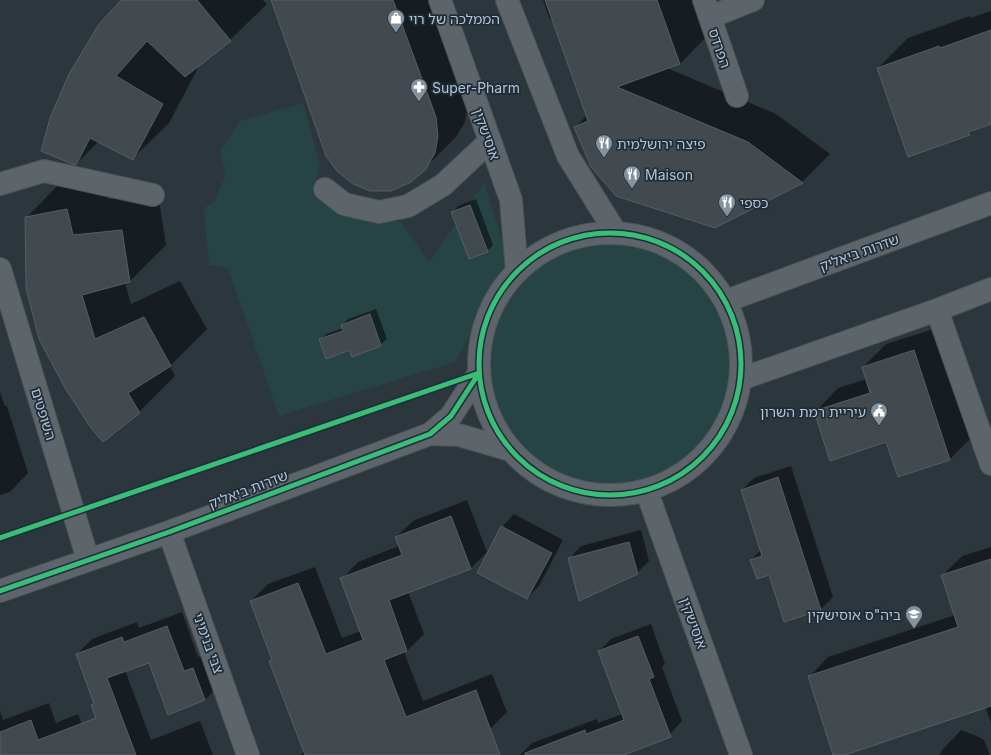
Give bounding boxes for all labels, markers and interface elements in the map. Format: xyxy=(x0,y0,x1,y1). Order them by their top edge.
shop icon: הממלכה של רוי xyxy=(386,8,406,33)
place label: הממלכה של רוי xyxy=(409,10,500,27)
street label: הפרדס xyxy=(705,26,735,70)
pharmacy icon: Super-Pharm xyxy=(409,77,429,102)
place label: Super-Pharm xyxy=(432,79,520,96)
street label: אוסישקין xyxy=(470,106,504,162)
restaurant icon: פיצה ירושלמית xyxy=(594,133,614,158)
place label: פיצה ירושלמית xyxy=(617,135,706,152)
restaurant icon: Maison xyxy=(622,164,642,189)
place label: Maison xyxy=(645,166,693,183)
restaurant icon: כספי xyxy=(717,192,737,217)
place label: כספי xyxy=(740,194,768,211)
street label: שדרות ביאליק xyxy=(817,230,901,274)
street label: השופטים xyxy=(28,386,60,442)
public building icon: עיריית רמת השרון xyxy=(869,401,889,426)
place label: עיריית רמת השרון xyxy=(760,403,866,420)
street label: שדרות ביאליק xyxy=(206,466,290,512)
street label: אוסישקין xyxy=(677,595,711,651)
school or university icon: ביה"ס אוסישקין xyxy=(904,604,924,629)
place label: ביה"ס אוסישקין xyxy=(807,606,901,623)
street label: צבי בנימיני xyxy=(190,610,228,676)

